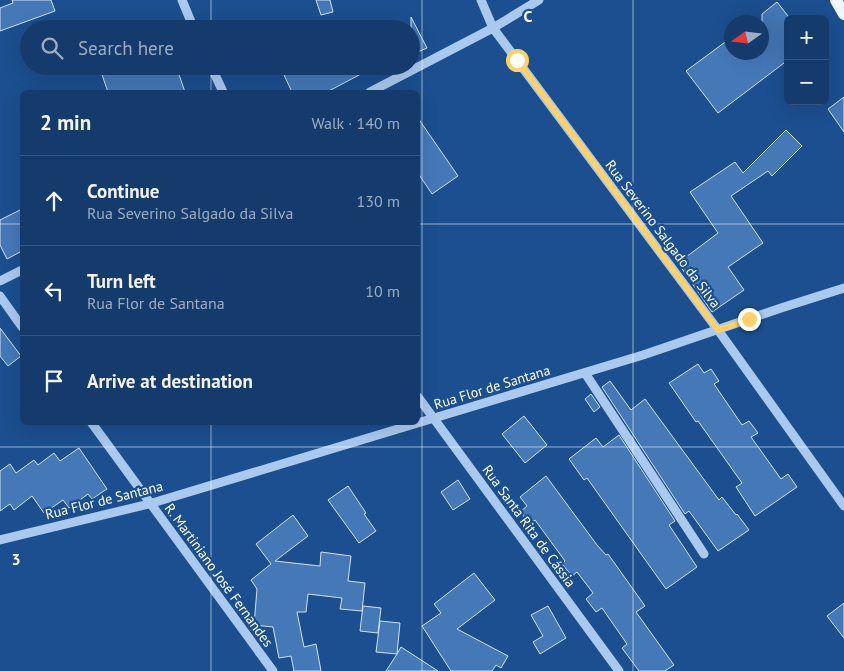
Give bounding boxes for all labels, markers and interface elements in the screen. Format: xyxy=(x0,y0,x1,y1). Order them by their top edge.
text: C xyxy=(524,6,533,26)
north arrow xyxy=(724,15,769,60)
map controls xyxy=(784,15,829,105)
button: + xyxy=(784,15,829,60)
search box xyxy=(20,20,420,75)
icon: search xyxy=(38,34,66,62)
text: Search here xyxy=(78,36,174,60)
route start xyxy=(506,49,529,72)
button: − xyxy=(784,60,829,105)
text: 2 min xyxy=(40,109,91,136)
text: Walk · 140 m xyxy=(311,113,400,133)
street label: Rua Severino Salgado da Silva xyxy=(601,156,725,312)
text: Continue xyxy=(87,179,159,203)
icon: ahead xyxy=(40,187,68,215)
text: 130 m xyxy=(357,191,400,211)
text: Rua Severino Salgado da Silva xyxy=(87,203,293,223)
text: Turn left xyxy=(87,269,156,293)
icon: left xyxy=(40,277,68,305)
text: 10 m xyxy=(365,281,400,301)
text: Rua Flor de Santana xyxy=(87,293,225,313)
route end xyxy=(738,308,761,331)
street label: Rua Flor de Santana xyxy=(432,361,552,413)
icon: arrive xyxy=(40,367,68,395)
text: Arrive at destination xyxy=(87,369,253,393)
street label: Rua Santa Rita de Cássia xyxy=(478,461,580,591)
street label: Rua Flor de Santana xyxy=(43,477,165,523)
street label: R. Martiniano José Fernandes xyxy=(161,500,277,650)
text: 3 xyxy=(11,549,21,569)

